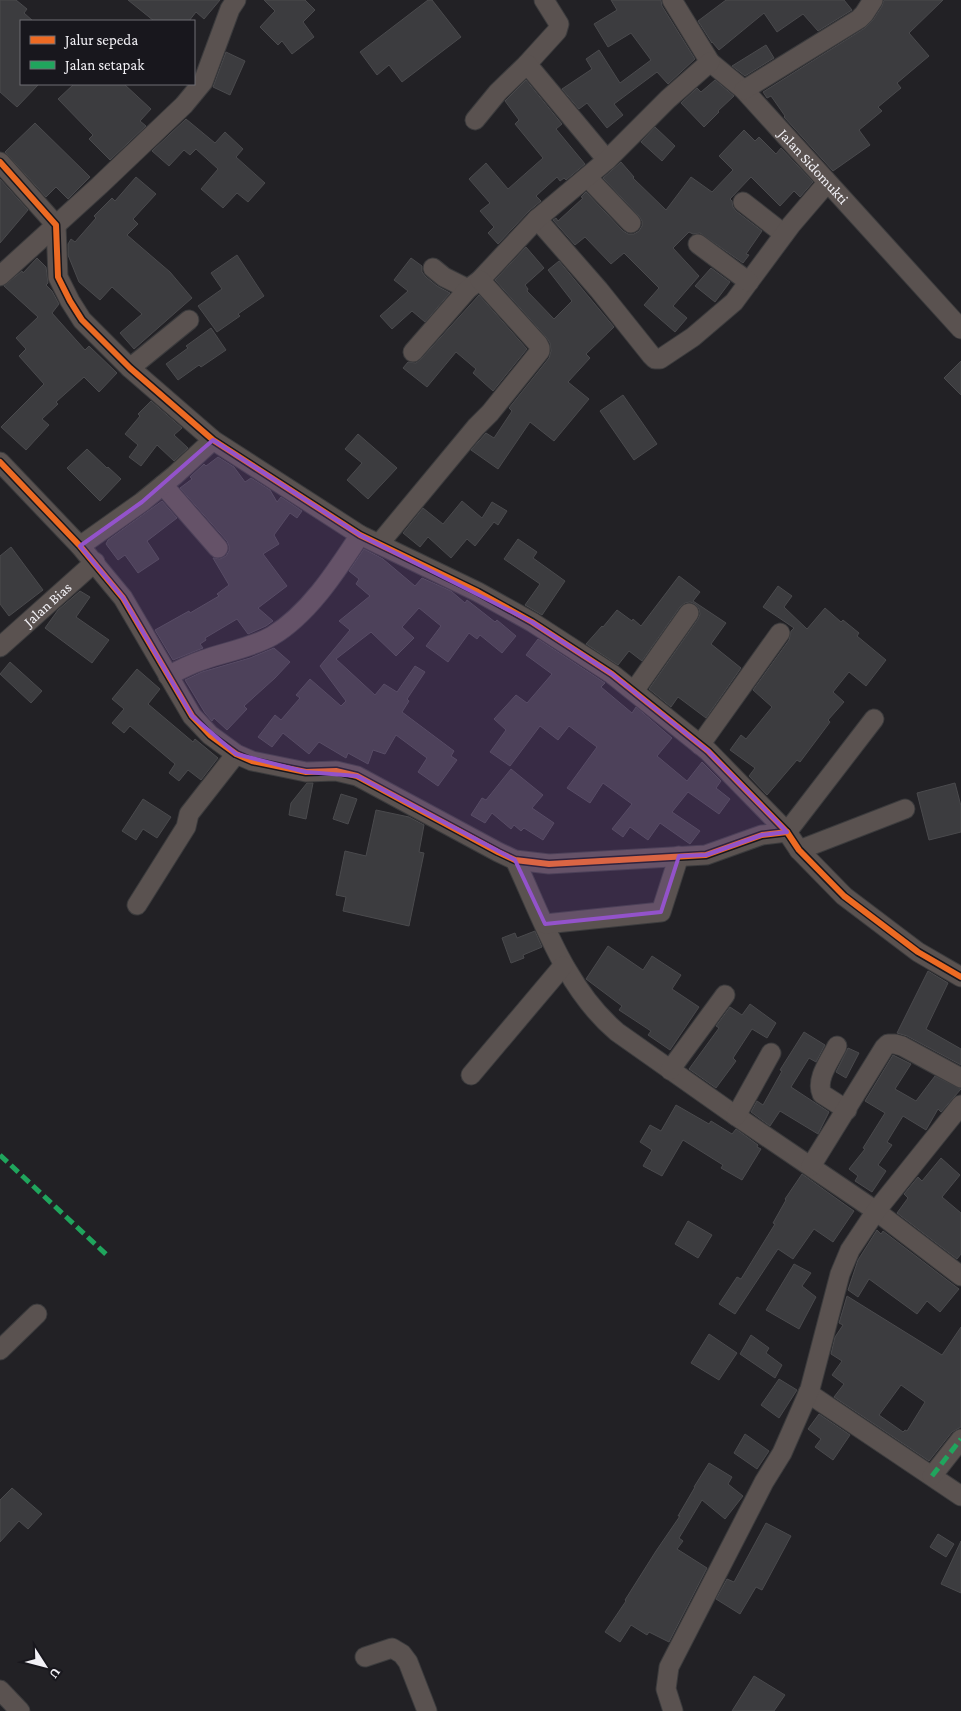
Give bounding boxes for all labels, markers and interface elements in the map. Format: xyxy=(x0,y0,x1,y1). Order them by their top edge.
legend xyxy=(20,20,195,85)
text: Jalur sepeda xyxy=(63,32,138,49)
text: Jalan setapak xyxy=(63,57,145,74)
street label: Jalan Sidomukti xyxy=(773,124,852,207)
street label: Jalan Bias xyxy=(19,579,75,632)
north arrow xyxy=(20,1641,70,1691)
text: U xyxy=(46,1665,65,1683)

